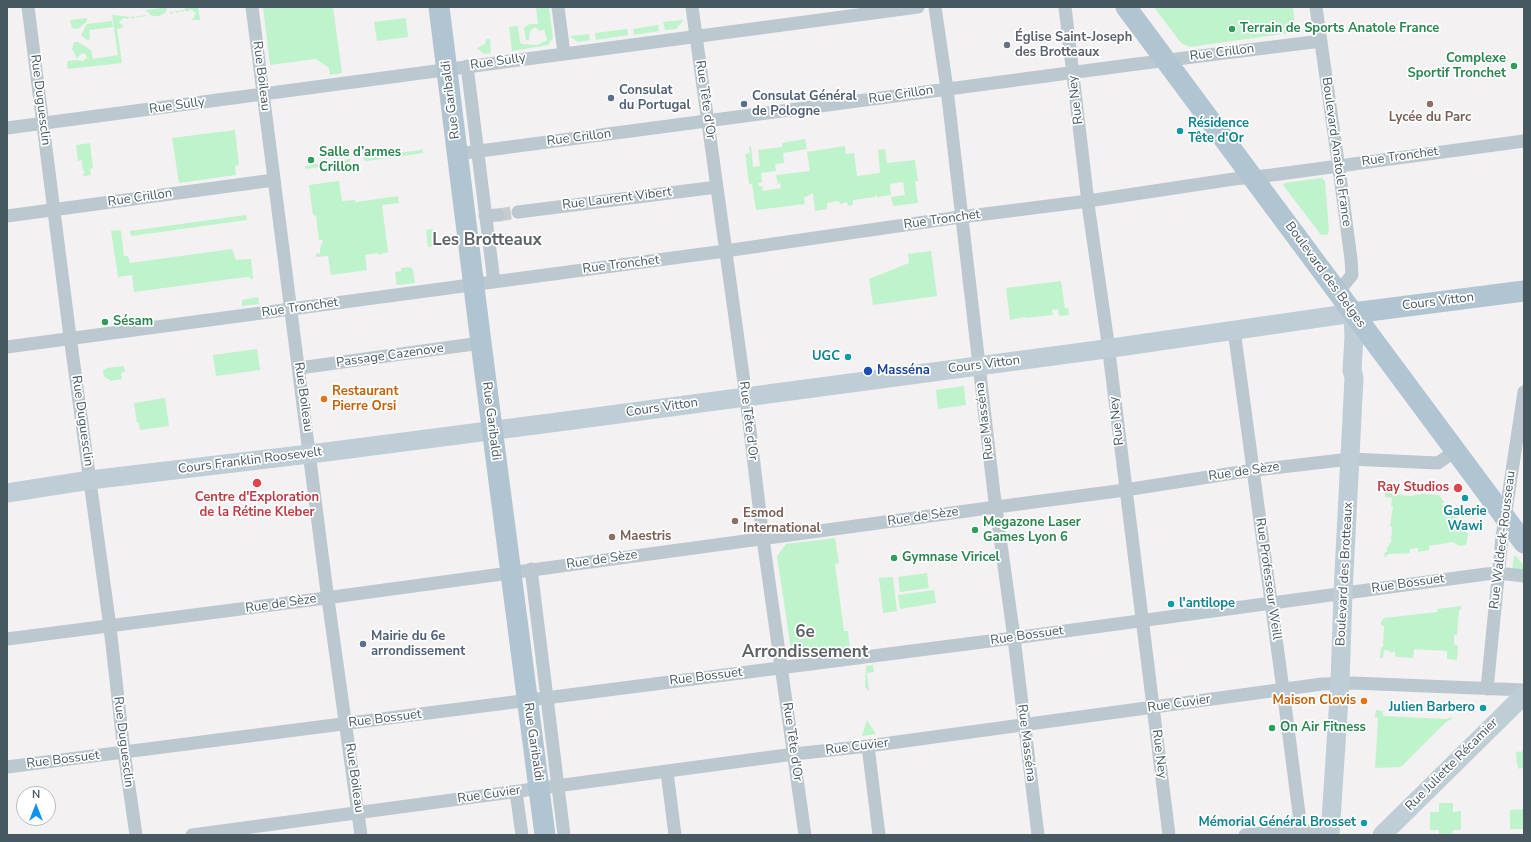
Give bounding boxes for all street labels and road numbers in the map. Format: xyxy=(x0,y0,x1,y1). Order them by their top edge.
street label: Rue Boileau xyxy=(249,40,273,112)
street label: Rue Crillon xyxy=(1189,41,1255,65)
street label: Rue Sully xyxy=(469,50,527,74)
street label: Rue Duguesclin xyxy=(27,54,53,146)
street label: Rue Tête d'Or xyxy=(692,59,718,141)
street label: Rue Garibaldi xyxy=(438,60,464,140)
street label: Rue Ney xyxy=(1065,75,1087,125)
street label: Boulevard Anatole France xyxy=(1318,76,1354,228)
street label: Rue Crillon xyxy=(868,83,934,107)
street label: Rue Sully xyxy=(148,94,206,118)
street label: Rue Crillon xyxy=(546,126,612,150)
street label: Rue Tronchet xyxy=(1361,144,1439,170)
street label: Rue Laurent Vibert xyxy=(561,185,673,213)
street label: Rue Crillon xyxy=(107,186,173,210)
street label: Rue Tronchet xyxy=(903,207,981,233)
street label: Boulevard des Belges xyxy=(1281,219,1369,331)
street label: Rue Tronchet xyxy=(582,253,660,277)
street label: Cours Vitton xyxy=(1401,290,1475,314)
street label: Rue Tronchet xyxy=(261,295,339,321)
street label: Passage Cazenove xyxy=(335,341,445,371)
street label: Cours Vitton xyxy=(947,353,1021,377)
street label: Rue Boileau xyxy=(290,361,316,433)
street label: Rue Duguesclin xyxy=(68,375,96,467)
street label: Rue Tête d'Or xyxy=(735,380,761,462)
street label: Rue Garibaldi xyxy=(478,381,504,461)
street label: Rue Masséna xyxy=(973,381,997,461)
street label: Cours Vitton xyxy=(625,395,699,421)
street label: Rue Ney xyxy=(1106,396,1128,446)
street label: Cours Franklin Roosevelt xyxy=(177,444,323,478)
street label: Rue de Sèze xyxy=(1207,459,1281,485)
street label: Rue Waldeck-Rousseau xyxy=(1487,470,1519,610)
street label: Boulevard des Brotteaux xyxy=(1333,502,1357,646)
street label: Rue de Sèze xyxy=(886,504,960,530)
street label: Rue Professeur Weill xyxy=(1252,517,1284,641)
street label: Rue de Sèze xyxy=(565,547,639,573)
street label: Rue Bossuet xyxy=(1371,571,1445,597)
street label: Rue de Sèze xyxy=(244,591,318,617)
street label: Rue Bossuet xyxy=(990,623,1064,649)
street label: Rue Bossuet xyxy=(669,665,743,689)
street label: Rue Cuvier xyxy=(1147,692,1211,716)
street label: Rue Duguesclin xyxy=(110,696,136,788)
street label: Rue Tête d'Or xyxy=(779,701,805,783)
street label: Rue Garibaldi xyxy=(520,702,546,782)
street label: Rue Masséna xyxy=(1014,703,1038,783)
street label: Rue Bossuet xyxy=(348,707,422,731)
street label: Rue Juliette Récamier xyxy=(1402,715,1502,815)
street label: Rue Ney xyxy=(1148,729,1170,779)
street label: Rue Cuvier xyxy=(825,735,889,759)
street label: Rue Boileau xyxy=(341,742,367,814)
street label: Rue Bossuet xyxy=(26,748,100,772)
street label: Rue Cuvier xyxy=(457,783,521,807)

